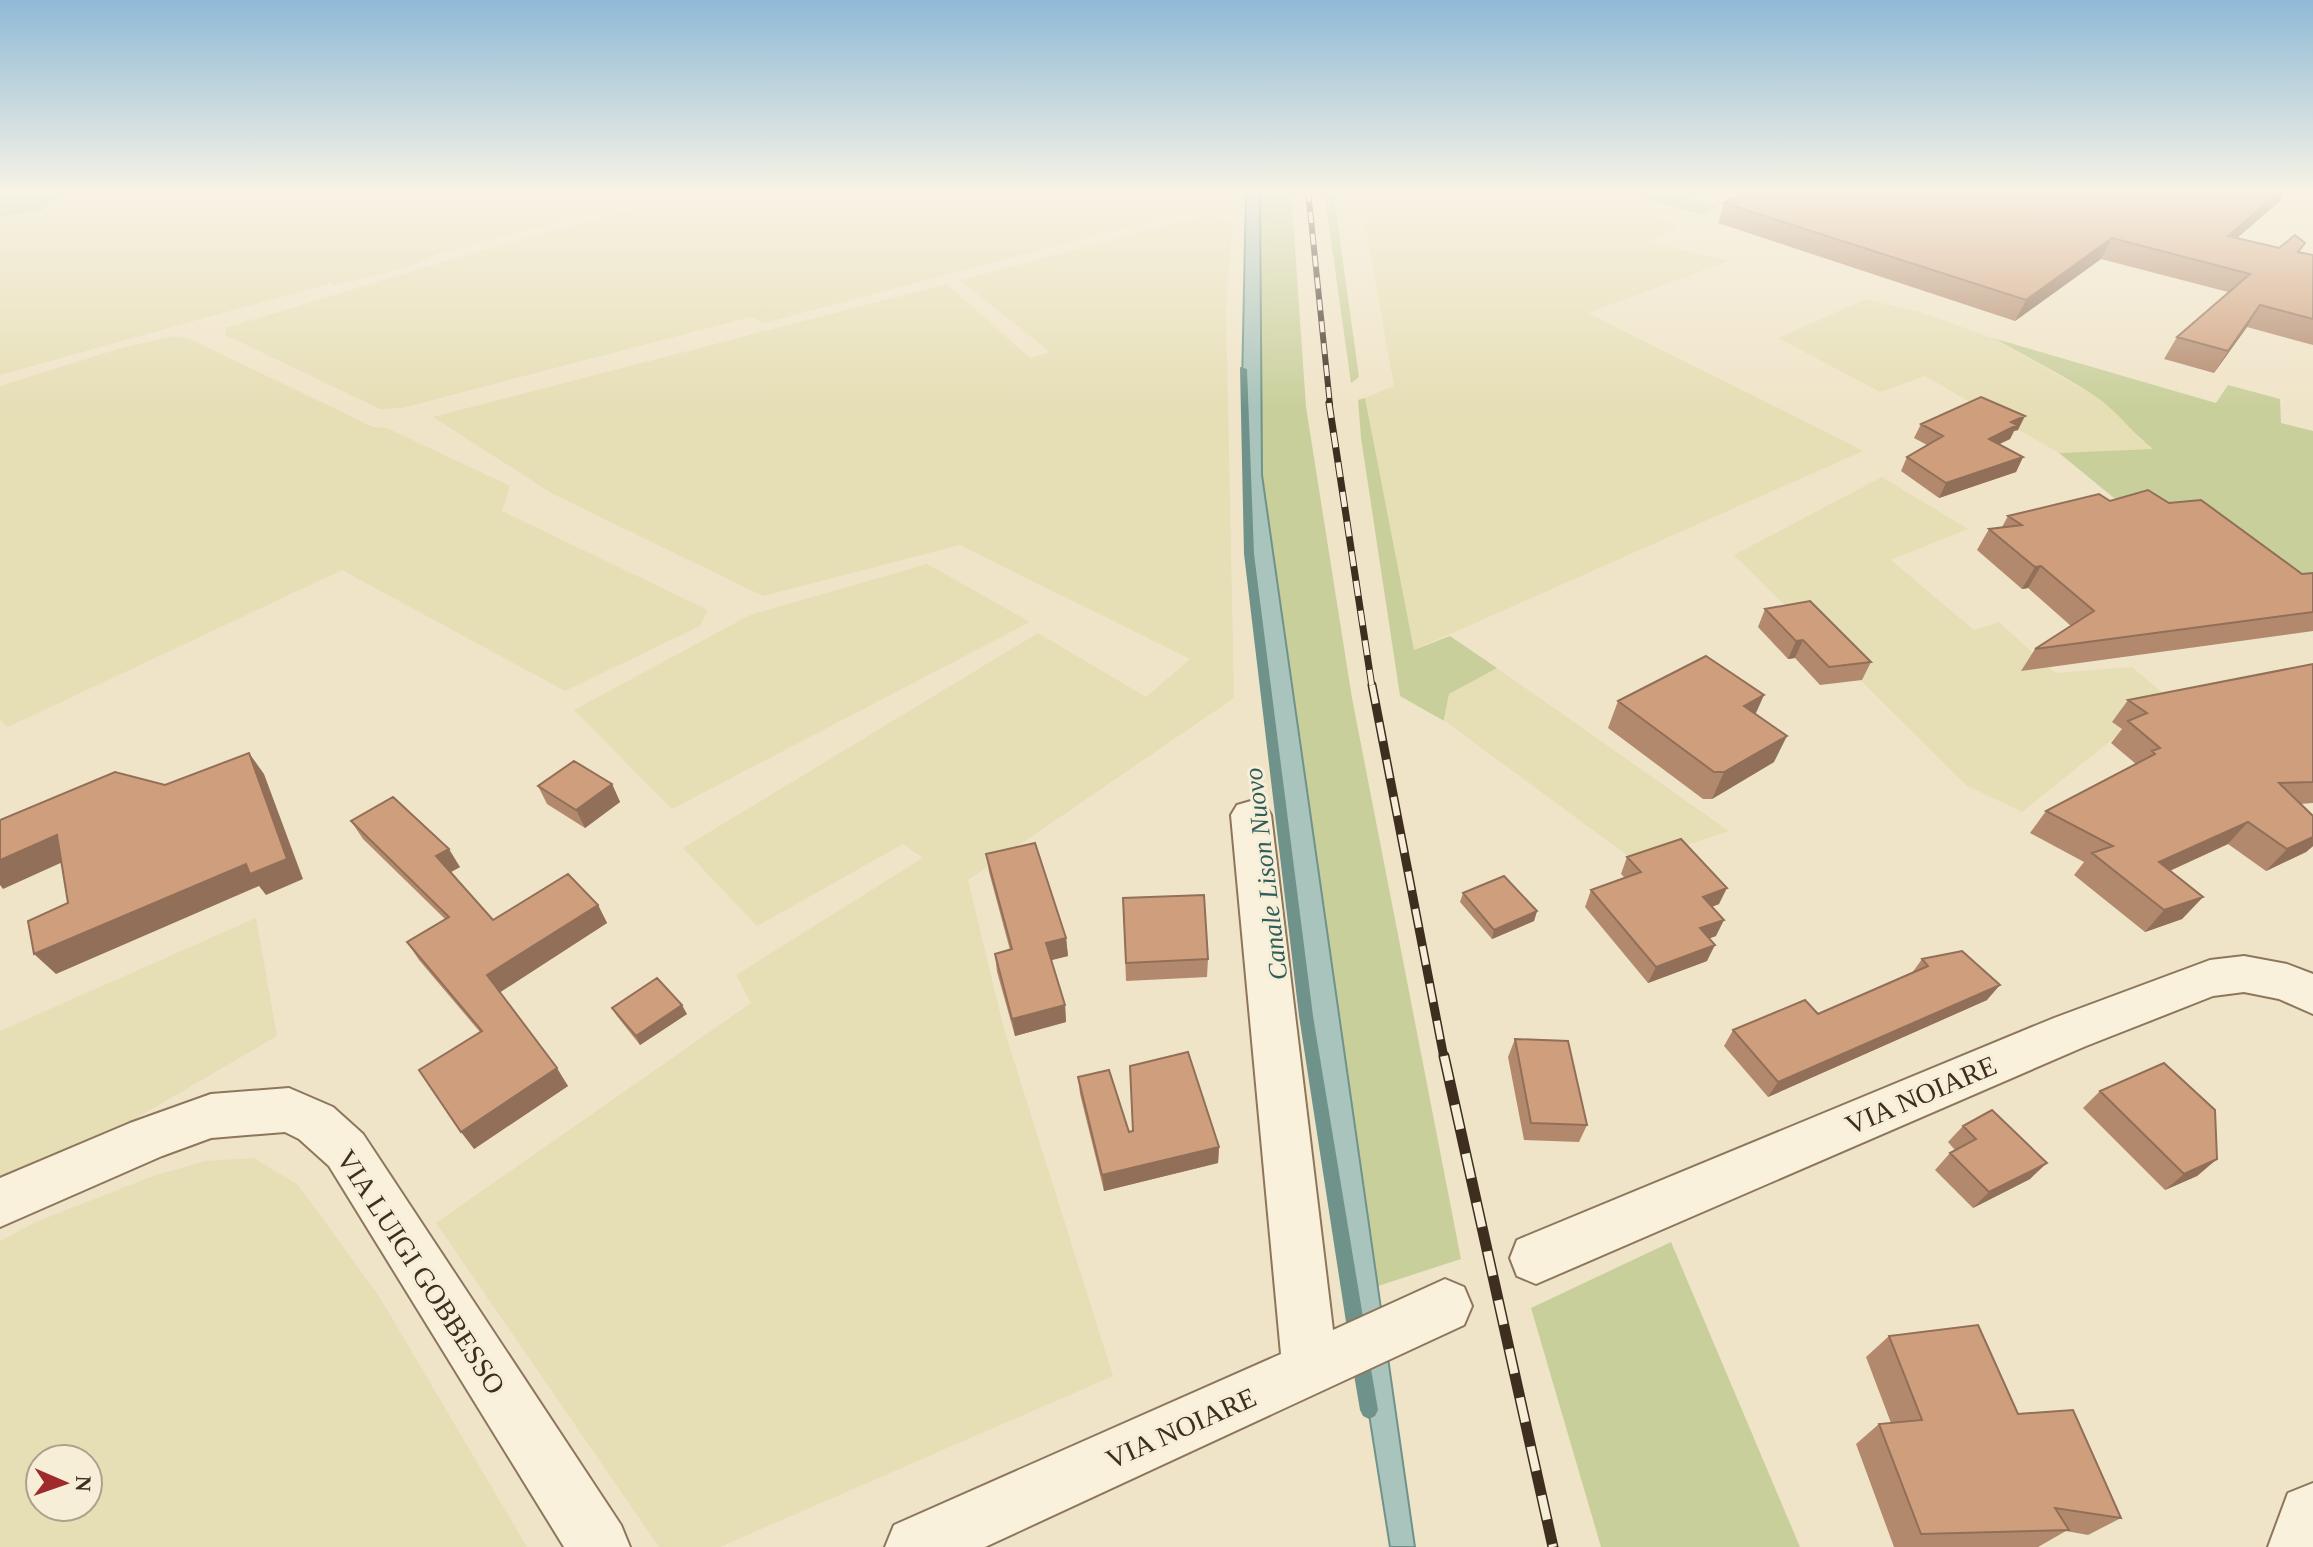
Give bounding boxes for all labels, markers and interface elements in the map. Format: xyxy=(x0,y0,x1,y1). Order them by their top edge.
water label: Canale Lison Nuovo xyxy=(1239,766,1293,982)
street label: VIA NOIARE xyxy=(1841,1049,2001,1141)
street label: VIA LUIGI GOBBESSO xyxy=(330,1144,512,1400)
street label: VIA NOIARE xyxy=(1101,1381,1261,1475)
north arrow xyxy=(24,1443,104,1523)
text: N xyxy=(71,1475,96,1492)

